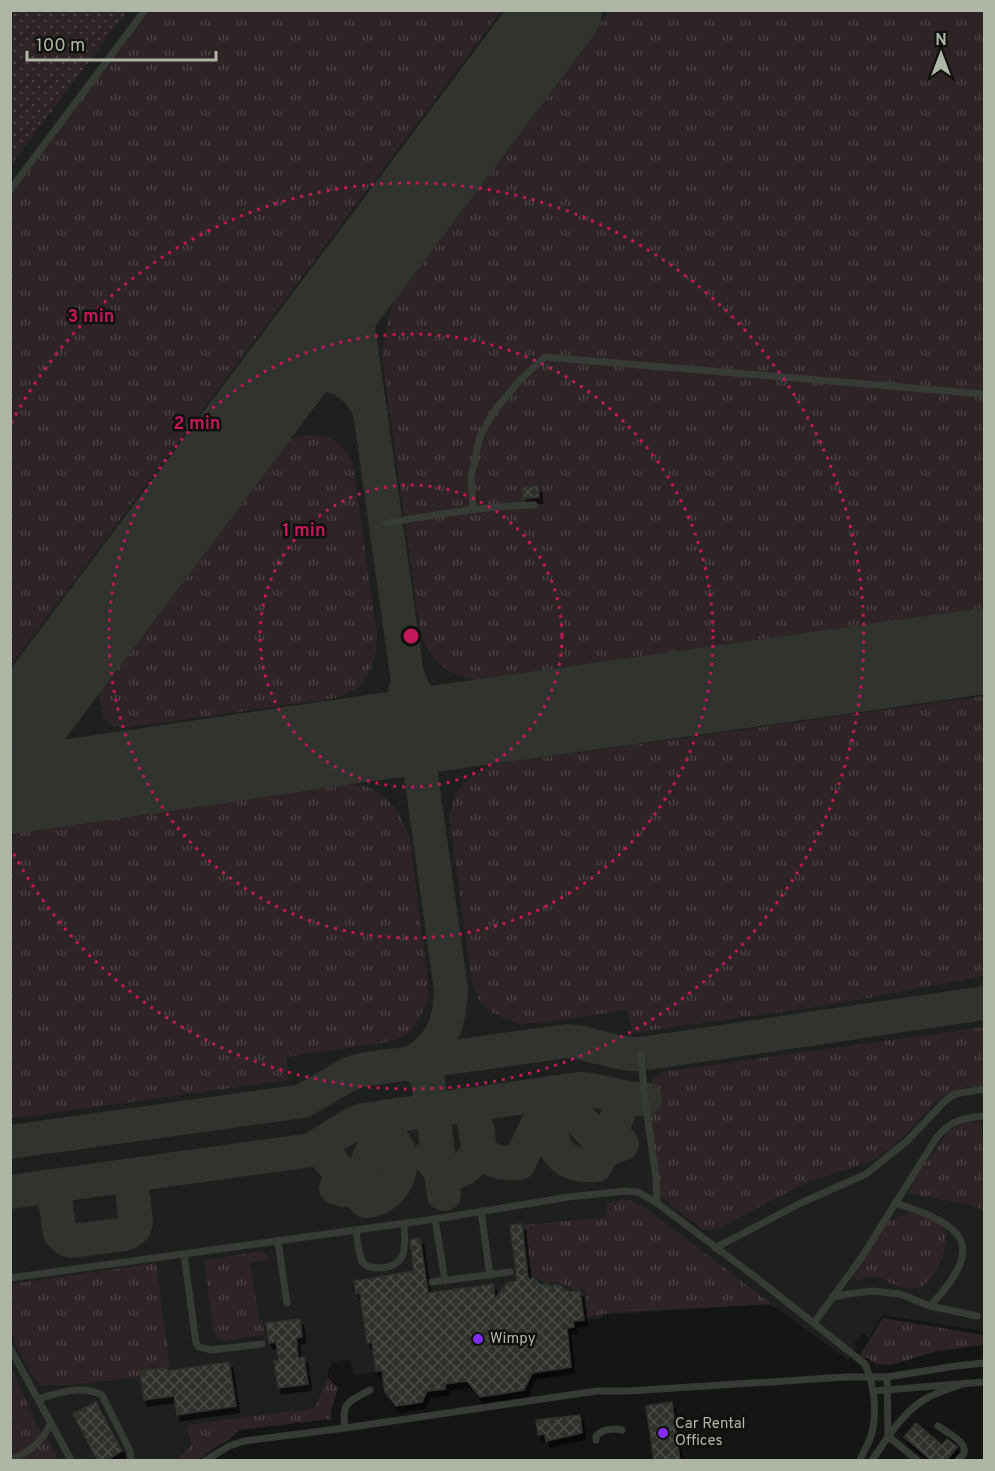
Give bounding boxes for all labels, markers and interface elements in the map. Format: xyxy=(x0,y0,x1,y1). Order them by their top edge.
scale bar xyxy=(27,24,216,62)
north arrow xyxy=(911,24,971,84)
text: N xyxy=(935,31,947,51)
text: 100 m xyxy=(36,35,85,58)
text: 3 min xyxy=(68,306,114,329)
text: 2 min xyxy=(173,413,221,436)
text: 1 min xyxy=(282,520,326,543)
centre of rings xyxy=(401,626,421,646)
place label: Wimpy xyxy=(490,1330,536,1349)
marker: Wimpy xyxy=(471,1332,485,1346)
place label: Car Rental Offices xyxy=(675,1415,746,1451)
marker: Car Rental Offices xyxy=(656,1426,670,1440)

